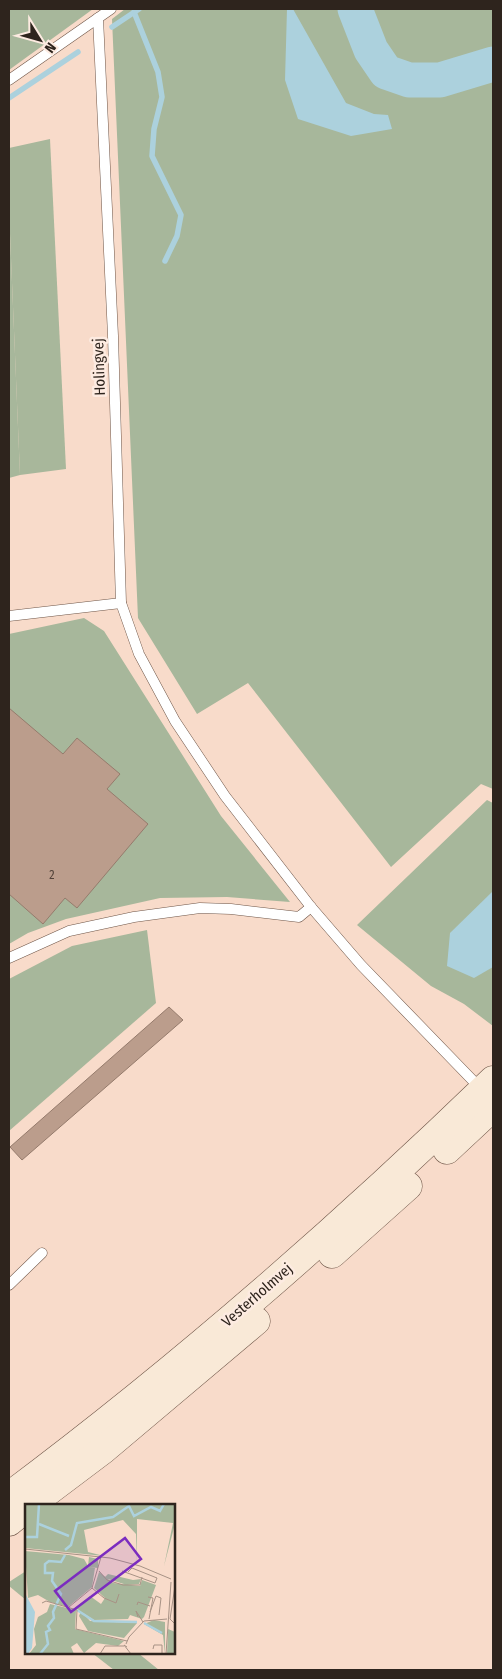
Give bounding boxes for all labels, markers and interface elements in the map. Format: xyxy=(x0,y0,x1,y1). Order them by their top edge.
north arrow xyxy=(15,15,65,65)
text: N xyxy=(41,39,59,56)
street label: Holingvej xyxy=(89,338,109,396)
house number: 2 xyxy=(49,868,55,882)
street label: Vesterholmvej xyxy=(218,1260,296,1330)
inset map xyxy=(25,1504,175,1654)

